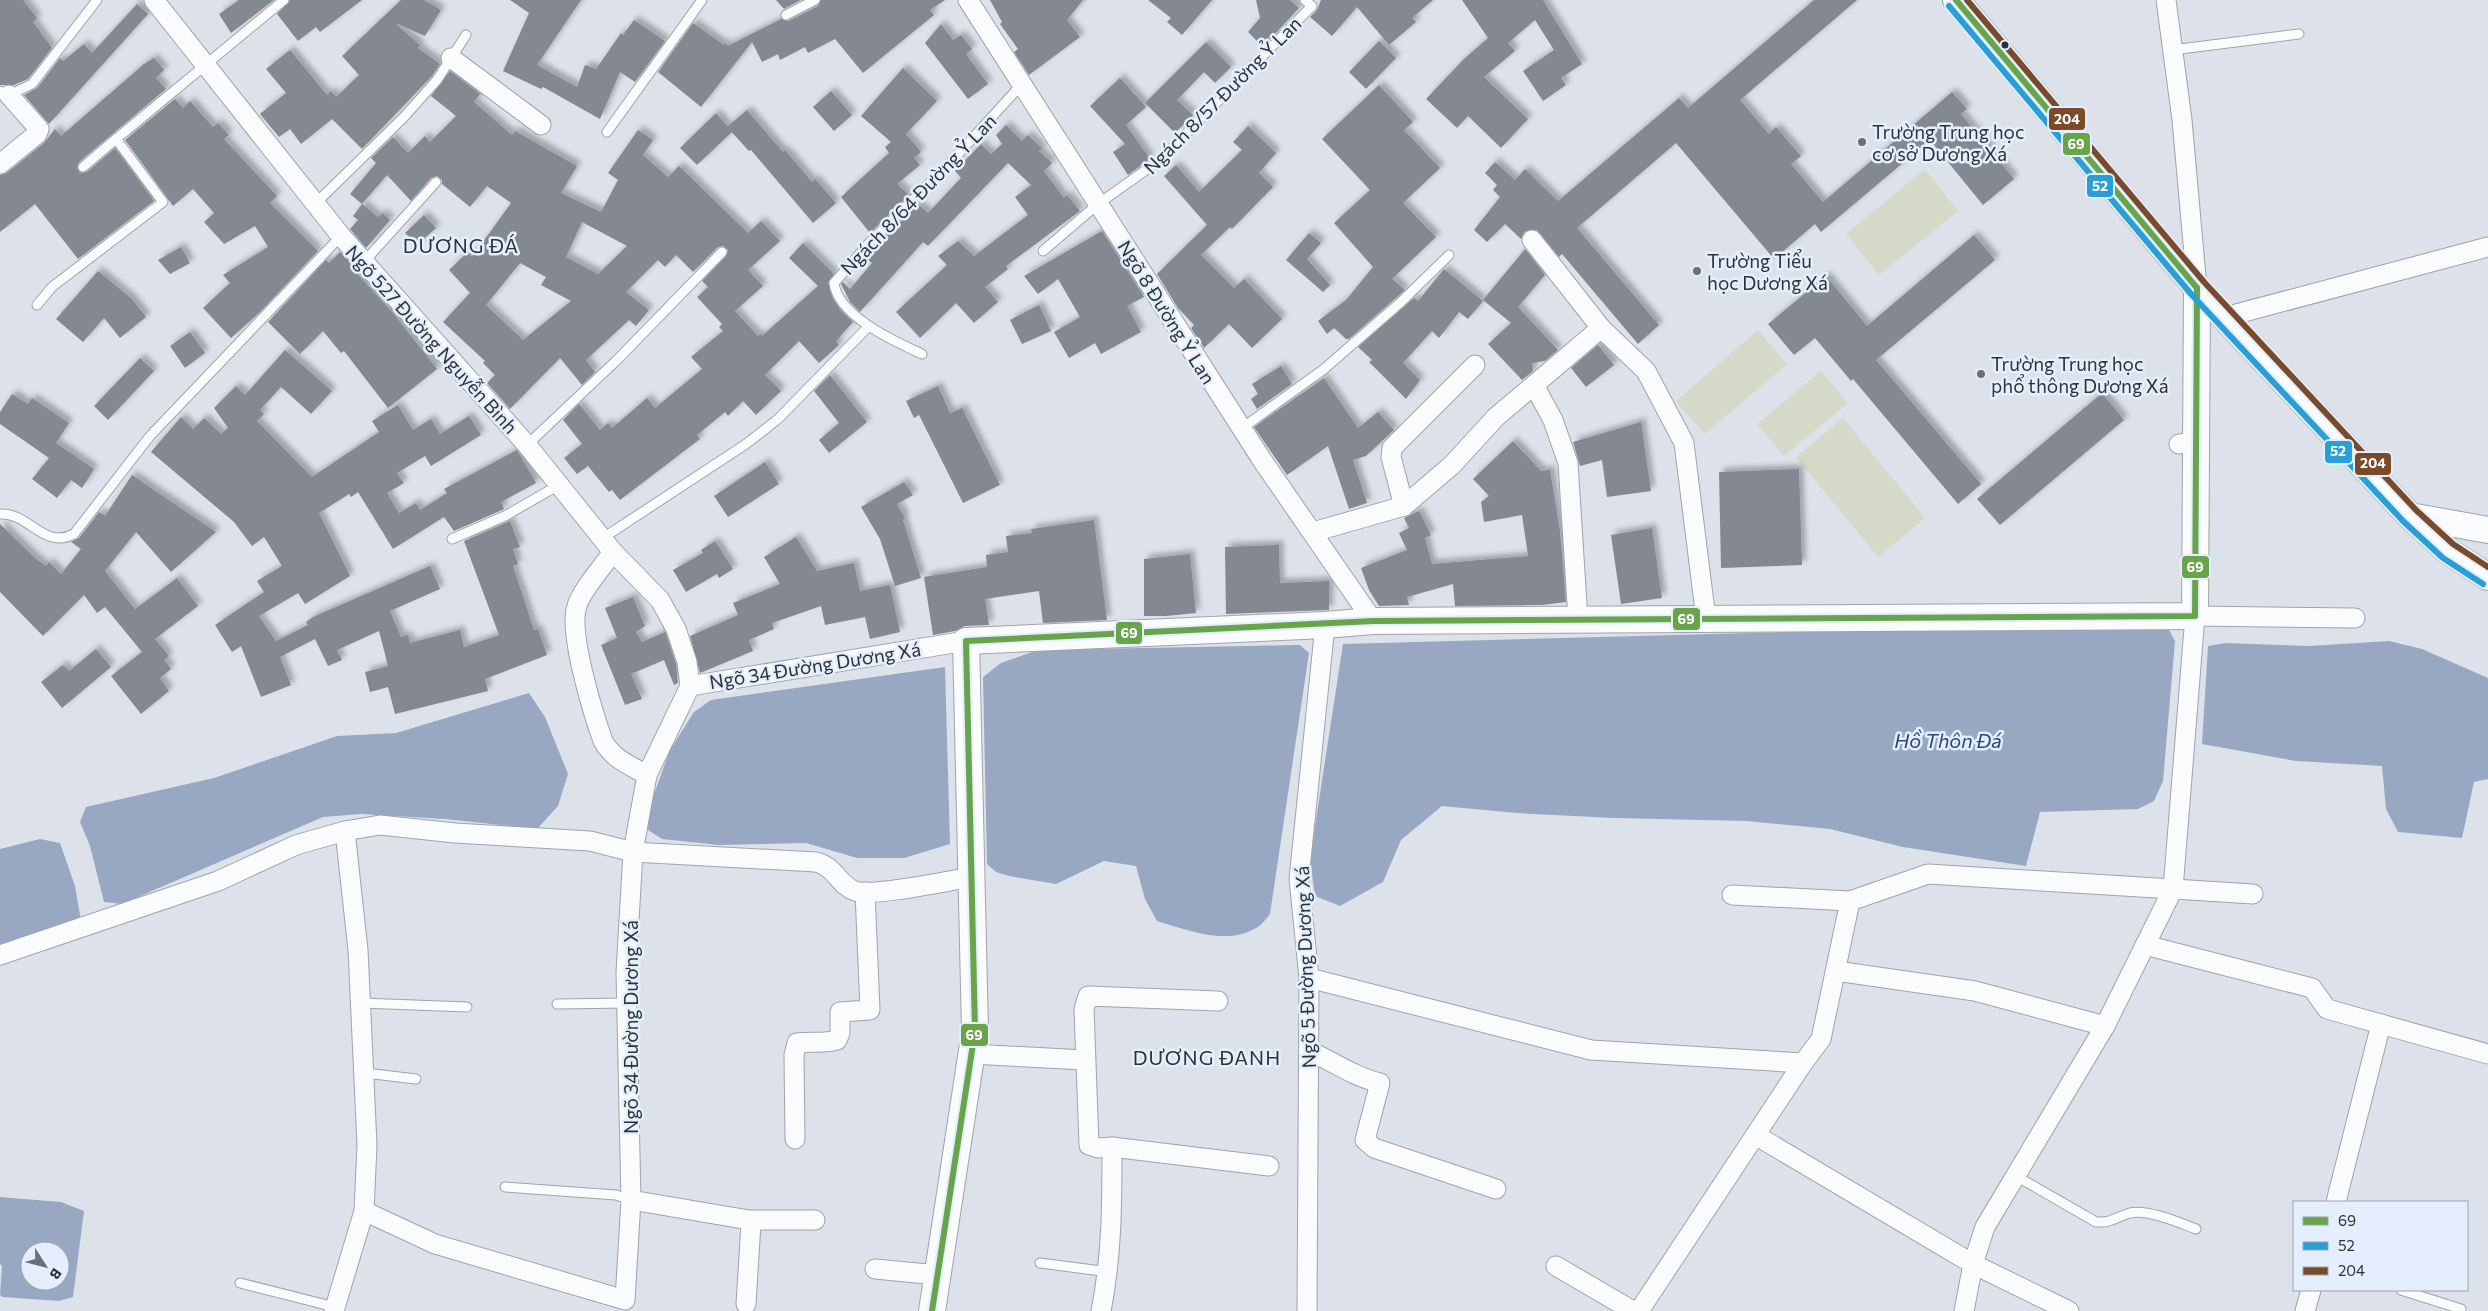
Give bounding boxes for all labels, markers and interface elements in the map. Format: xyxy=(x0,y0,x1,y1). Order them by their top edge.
street label: Ngách 8/57 Đường Ỷ Lan xyxy=(1138,11,1305,178)
unlabelled marker xyxy=(2000,40,2010,50)
line badge: 204 xyxy=(2048,107,2086,131)
street label: Ngách 8/64 Đường Ỷ Lan xyxy=(835,108,1001,279)
text: 204 xyxy=(2054,110,2080,127)
place label: Trường Trung học cơ sở Dương Xá xyxy=(1872,120,2024,165)
line badge: 69 xyxy=(2062,132,2091,156)
text: 69 xyxy=(2067,135,2085,152)
marker: Trường Trung học cơ sở Dương Xá xyxy=(1856,136,1868,148)
line badge: 52 xyxy=(2086,174,2114,198)
text: 52 xyxy=(2092,177,2108,194)
district label: DƯƠNG ĐÁ xyxy=(403,233,519,257)
street label: Ngõ 8 Đường Ỷ Lan xyxy=(1113,235,1221,388)
street label: Ngõ 527 Đường Nguyễn Bình xyxy=(341,240,523,438)
place label: Trường Tiểu học Dương Xá xyxy=(1707,249,1828,294)
marker: Trường Tiểu học Dương Xá xyxy=(1691,265,1703,277)
place label: Trường Trung học phổ thông Dương Xá xyxy=(1991,352,2169,397)
marker: Trường Trung học phổ thông Dương Xá xyxy=(1975,368,1987,380)
line badge: 52 xyxy=(2324,440,2353,464)
text: 52 xyxy=(2330,442,2346,459)
line badge: 204 xyxy=(2354,452,2392,476)
text: 204 xyxy=(2360,454,2386,471)
line badge: 69 xyxy=(2181,555,2210,579)
text: 69 xyxy=(2186,558,2204,575)
line badge: 69 xyxy=(1672,607,1701,631)
text: 69 xyxy=(1677,610,1695,627)
line badge: 69 xyxy=(1115,621,1143,645)
text: 69 xyxy=(1120,624,1138,641)
street label: Ngõ 34 Đường Dương Xá xyxy=(708,637,922,693)
water label: Hồ Thôn Đá xyxy=(1894,728,2002,752)
street label: Ngõ 5 Đường Dương Xá xyxy=(1290,865,1320,1069)
street label: Ngõ 34 Đường Dương Xá xyxy=(619,920,642,1134)
line badge: 69 xyxy=(960,1023,989,1047)
text: 69 xyxy=(965,1026,983,1043)
district label: DƯƠNG ĐANH xyxy=(1133,1045,1281,1069)
legend xyxy=(2293,1201,2468,1291)
text: 69 xyxy=(2338,1211,2356,1229)
text: 52 xyxy=(2338,1236,2355,1254)
north arrow xyxy=(20,1241,70,1291)
text: 204 xyxy=(2338,1261,2365,1279)
text: B xyxy=(46,1265,66,1283)

